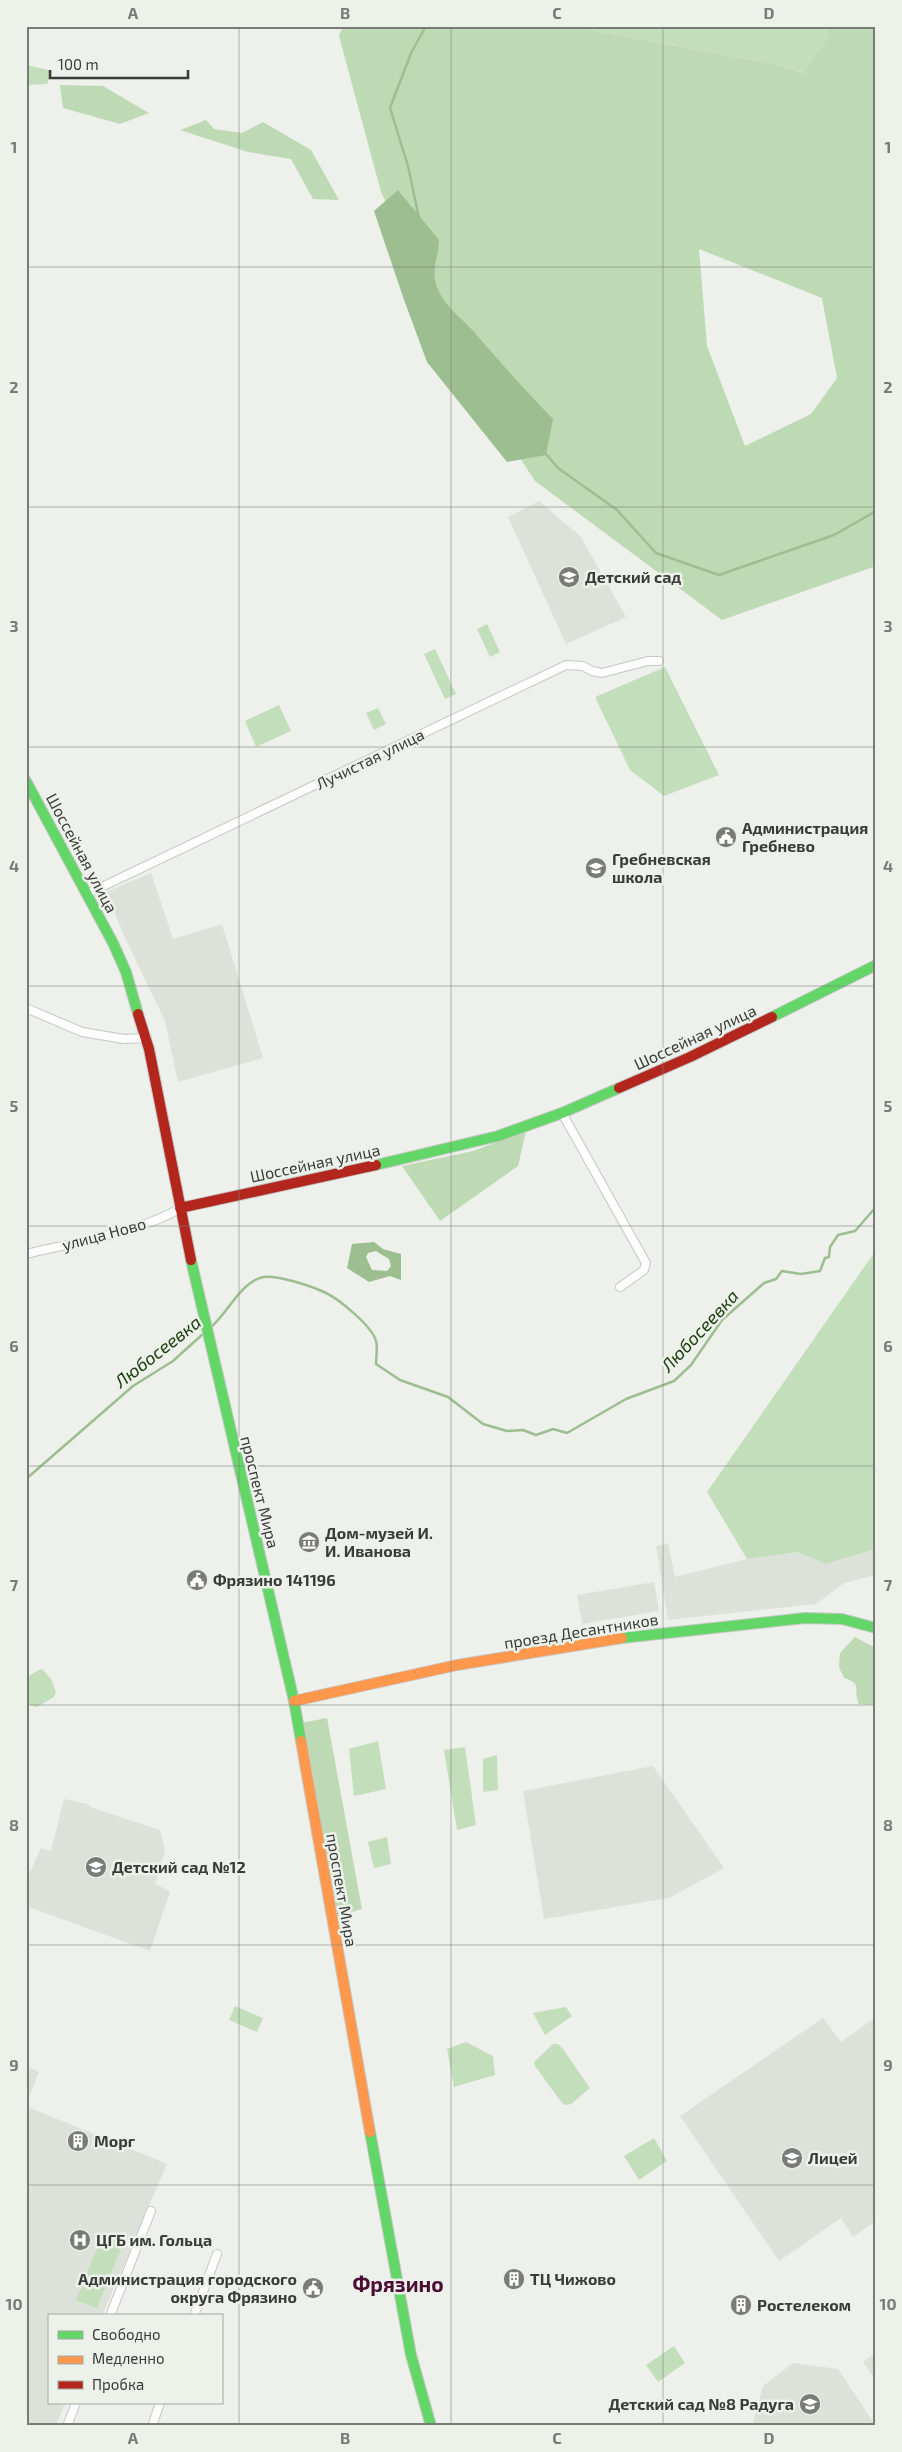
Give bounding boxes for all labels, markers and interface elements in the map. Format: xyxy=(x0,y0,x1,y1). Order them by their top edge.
text: A xyxy=(128,3,139,22)
text: B xyxy=(340,3,350,22)
text: C xyxy=(552,3,562,22)
text: D xyxy=(764,3,775,22)
scale bar xyxy=(50,48,188,80)
text: 100 m xyxy=(58,55,99,73)
text: 1 xyxy=(11,137,17,156)
text: 1 xyxy=(885,137,891,156)
text: 2 xyxy=(9,377,19,396)
text: 2 xyxy=(883,377,893,396)
school or university icon: Детский сад xyxy=(557,565,581,589)
place label: Детский сад xyxy=(585,567,681,586)
text: 3 xyxy=(9,616,19,635)
text: 3 xyxy=(883,616,893,635)
street label: Лучистая улица xyxy=(312,724,428,794)
street label: Шоссейная улица xyxy=(42,790,122,916)
place label: Администрация Гребнево xyxy=(742,818,868,855)
public building icon: Администрация Гребнево xyxy=(714,825,738,849)
place label: Гребневская школа xyxy=(612,849,711,886)
text: 4 xyxy=(9,856,19,875)
school or university icon: Гребневская школа xyxy=(584,856,608,880)
text: 4 xyxy=(883,856,893,875)
street label: Шоссейная улица xyxy=(631,1000,759,1074)
text: 5 xyxy=(10,1096,19,1115)
text: 5 xyxy=(884,1096,893,1115)
street label: Шоссейная улица xyxy=(248,1139,382,1187)
street label: улица Ново xyxy=(60,1213,148,1255)
water label: Любосеевка xyxy=(655,1285,743,1377)
water label: Любосеевка xyxy=(109,1310,205,1393)
text: 6 xyxy=(9,1336,19,1355)
text: 6 xyxy=(883,1336,893,1355)
street label: проспект Мира xyxy=(237,1434,284,1550)
place label: Дом-музей И. И. Иванова xyxy=(325,1523,433,1560)
museum icon: Дом-музей И. И. Иванова xyxy=(297,1530,321,1554)
public building icon: Фрязино 141196 xyxy=(185,1568,209,1592)
place label: Фрязино 141196 xyxy=(213,1570,336,1589)
text: 7 xyxy=(10,1575,19,1594)
text: 7 xyxy=(884,1575,893,1594)
street label: проезд Десантников xyxy=(502,1609,659,1652)
text: 8 xyxy=(9,1815,19,1834)
text: 8 xyxy=(883,1815,893,1834)
street label: проспект Мира xyxy=(323,1832,362,1948)
school or university icon: Детский сад №12 xyxy=(84,1855,108,1879)
place label: Детский сад №12 xyxy=(112,1857,246,1876)
text: 9 xyxy=(9,2055,19,2074)
text: 9 xyxy=(883,2055,893,2074)
building icon: Морг xyxy=(66,2129,90,2153)
place label: Морг xyxy=(94,2131,136,2150)
school or university icon: Лицей xyxy=(780,2146,804,2170)
place label: Лицей xyxy=(808,2148,857,2167)
hospital icon: ЦГБ им. Гольца xyxy=(68,2228,92,2252)
place label: ЦГБ им. Гольца xyxy=(96,2230,212,2249)
building icon: ТЦ Чижово xyxy=(502,2267,526,2291)
place label: Администрация городского округа Фрязино xyxy=(78,2269,297,2306)
place label: ТЦ Чижово xyxy=(530,2269,616,2288)
district label: Фрязино xyxy=(352,2271,444,2296)
public building icon: Администрация городского округа Фрязино xyxy=(301,2276,325,2300)
building icon: Ростелеком xyxy=(729,2293,753,2317)
text: 10 xyxy=(5,2294,23,2313)
text: 10 xyxy=(879,2294,897,2313)
place label: Ростелеком xyxy=(757,2295,851,2314)
legend xyxy=(48,2314,222,2404)
text: Свободно xyxy=(92,2325,161,2343)
text: Медленно xyxy=(92,2349,165,2367)
text: Пробка xyxy=(92,2375,144,2393)
school or university icon: Детский сад №8 Радуга xyxy=(798,2392,822,2416)
place label: Детский сад №8 Радуга xyxy=(608,2394,794,2413)
text: A xyxy=(128,2428,139,2447)
text: B xyxy=(340,2428,350,2447)
text: C xyxy=(552,2428,562,2447)
text: D xyxy=(764,2428,775,2447)

